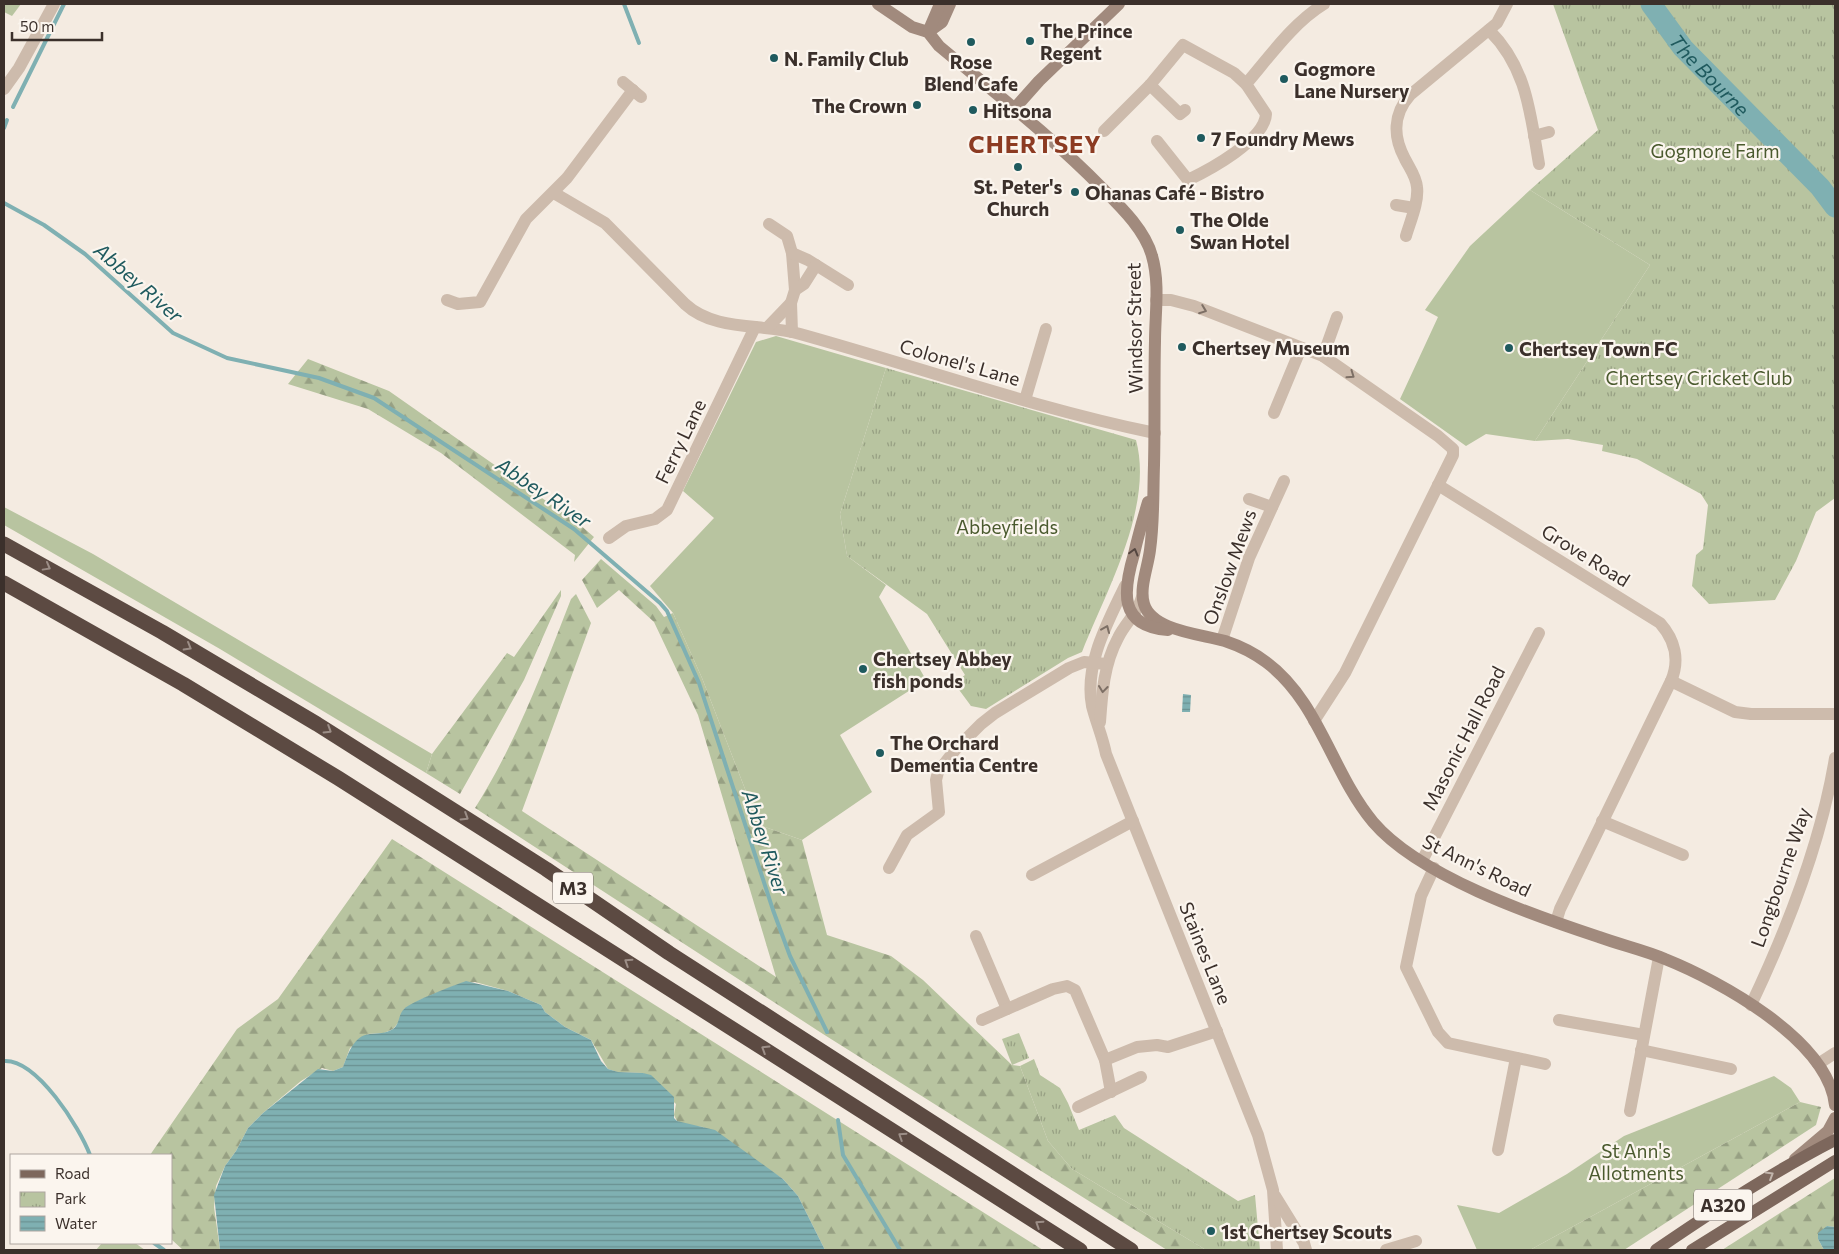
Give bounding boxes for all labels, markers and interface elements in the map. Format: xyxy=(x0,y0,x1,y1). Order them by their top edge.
scale bar xyxy=(12,10,102,42)
text: 50 m xyxy=(20,17,54,35)
place label: The Prince Regent xyxy=(1040,19,1133,64)
water label: The Bourne xyxy=(1665,29,1755,121)
marker: The Prince Regent xyxy=(1024,35,1036,47)
marker: Rose Blend Cafe xyxy=(965,36,977,48)
place label: N. Family Club xyxy=(784,47,909,70)
place label: Rose Blend Cafe xyxy=(924,50,1018,95)
marker: N. Family Club xyxy=(768,52,780,64)
place label: Gogmore Lane Nursery xyxy=(1294,57,1410,102)
marker: Gogmore Lane Nursery xyxy=(1278,73,1290,85)
place label: The Crown xyxy=(812,94,907,117)
marker: The Crown xyxy=(911,99,923,111)
place label: Hitsona xyxy=(983,99,1052,122)
marker: Hitsona xyxy=(967,104,979,116)
place label: 7 Foundry Mews xyxy=(1211,127,1355,150)
district label: CHERTSEY xyxy=(968,129,1102,158)
marker: 7 Foundry Mews xyxy=(1195,132,1207,144)
park label: Gogmore Farm xyxy=(1650,139,1780,162)
marker: St. Peter's Church xyxy=(1012,161,1024,173)
place label: St. Peter's Church xyxy=(974,175,1063,220)
place label: Ohanas Café - Bistro xyxy=(1085,181,1264,204)
marker: Ohanas Café - Bistro xyxy=(1069,186,1081,198)
place label: The Olde Swan Hotel xyxy=(1190,208,1290,253)
marker: The Olde Swan Hotel xyxy=(1174,224,1186,236)
water label: Abbey River xyxy=(89,236,189,328)
street label: Windsor Street xyxy=(1121,262,1147,394)
one-way arrow xyxy=(1198,303,1207,314)
street label: Colonel's Lane xyxy=(897,334,1023,390)
place label: Chertsey Museum xyxy=(1192,336,1350,359)
place label: Chertsey Town FC xyxy=(1519,337,1678,360)
marker: Chertsey Museum xyxy=(1176,341,1188,353)
marker: Chertsey Town FC xyxy=(1503,342,1515,354)
park label: Chertsey Cricket Club xyxy=(1606,366,1792,389)
one-way arrow xyxy=(1345,369,1355,378)
street label: Ferry Lane xyxy=(650,395,710,487)
water label: Abbey River xyxy=(491,451,597,533)
street label: Onslow Mews xyxy=(1197,506,1261,628)
park label: Abbeyfields xyxy=(956,515,1058,538)
street label: Grove Road xyxy=(1538,519,1634,591)
one-way arrow xyxy=(1128,548,1139,557)
one-way arrow xyxy=(41,561,50,571)
one-way arrow xyxy=(1100,625,1110,633)
one-way arrow xyxy=(183,641,192,651)
place label: Chertsey Abbey fish ponds xyxy=(873,647,1012,692)
street label: Masonic Hall Road xyxy=(1417,662,1509,814)
marker: Chertsey Abbey fish ponds xyxy=(857,663,869,675)
one-way arrow xyxy=(1098,685,1109,693)
one-way arrow xyxy=(322,724,331,734)
place label: The Orchard Dementia Centre xyxy=(890,731,1038,776)
marker: The Orchard Dementia Centre xyxy=(874,747,886,759)
water label: Abbey River xyxy=(737,785,795,899)
street label: Longbourne Way xyxy=(1745,804,1815,950)
one-way arrow xyxy=(459,811,469,820)
street label: St Ann's Road xyxy=(1419,829,1535,901)
road number: M3 xyxy=(553,872,593,904)
street label: Staines Lane xyxy=(1175,898,1237,1008)
one-way arrow xyxy=(624,959,633,969)
one-way arrow xyxy=(761,1046,771,1055)
one-way arrow xyxy=(899,1133,908,1142)
park label: St Ann's Allotments xyxy=(1588,1139,1684,1184)
legend xyxy=(10,1154,172,1244)
text: Road xyxy=(55,1164,90,1182)
one-way arrow xyxy=(1765,1172,1774,1182)
text: Park xyxy=(55,1189,86,1207)
road number: A320 xyxy=(1694,1190,1752,1220)
text: Water xyxy=(55,1214,97,1232)
place label: 1st Chertsey Scouts xyxy=(1221,1220,1392,1243)
one-way arrow xyxy=(1035,1221,1045,1230)
marker: 1st Chertsey Scouts xyxy=(1205,1225,1217,1237)

